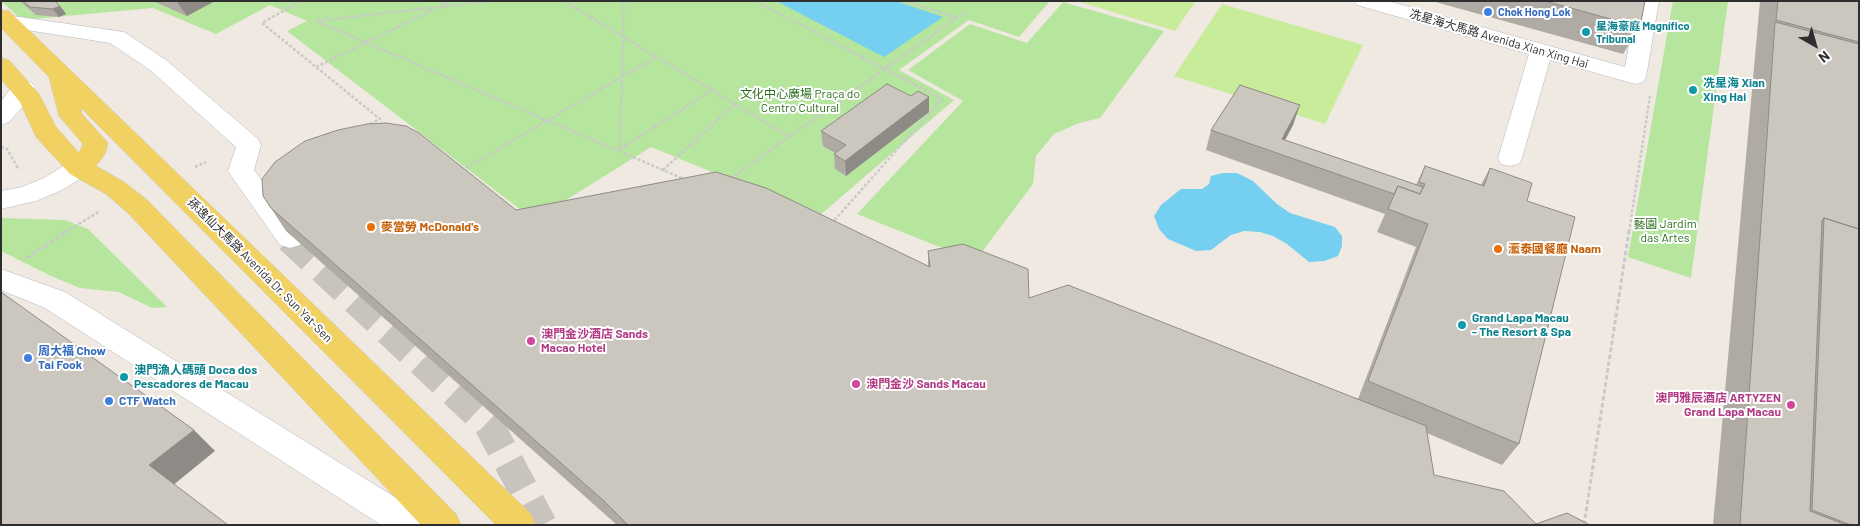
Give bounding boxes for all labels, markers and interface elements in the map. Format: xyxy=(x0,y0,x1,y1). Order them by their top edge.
place label: Chok Hong Lok xyxy=(1498,5,1571,19)
marker: Chok Hong Lok xyxy=(1482,6,1494,18)
street label: 冼星海大馬路 Avenida Xian Xing Hai xyxy=(1408,7,1590,71)
place label: 星海豪庭 Magnífico Tribunal xyxy=(1596,19,1690,45)
north arrow xyxy=(1790,20,1840,70)
marker: 星海豪庭 Magnífico Tribunal xyxy=(1580,26,1592,38)
text: N xyxy=(1816,48,1833,67)
place label: 冼星海 Xian Xing Hai xyxy=(1703,76,1765,104)
marker: 冼星海 Xian Xing Hai xyxy=(1687,84,1699,96)
park label: 文化中心廣場 Praça do Centro Cultural xyxy=(740,87,860,115)
street label: 孫逸仙大馬路 Avenida Dr. Sun Yat-Sen xyxy=(185,195,335,345)
park label: 藝園 Jardim das Artes xyxy=(1633,217,1697,245)
place label: 麥當勞 McDonald's xyxy=(381,220,479,234)
marker: 麥當勞 McDonald's xyxy=(365,221,377,233)
place label: 灆泰國餐廳 Naam xyxy=(1508,242,1601,256)
marker: 灆泰國餐廳 Naam xyxy=(1492,243,1504,255)
place label: Grand Lapa Macau - The Resort & Spa xyxy=(1472,311,1571,339)
marker: Grand Lapa Macau - The Resort & Spa xyxy=(1456,319,1468,331)
place label: 澳門金沙酒店 Sands Macao Hotel xyxy=(541,327,648,355)
marker: 澳門金沙酒店 Sands Macao Hotel xyxy=(525,335,537,347)
place label: 周大福 Chow Tai Fook xyxy=(38,344,106,372)
marker: 周大福 Chow Tai Fook xyxy=(22,352,34,364)
place label: 澳門漁人碼頭 Doca dos Pescadores de Macau xyxy=(134,363,257,391)
marker: 澳門漁人碼頭 Doca dos Pescadores de Macau xyxy=(118,371,130,383)
place label: 澳門金沙 Sands Macau xyxy=(866,377,986,391)
marker: 澳門金沙 Sands Macau xyxy=(850,378,862,390)
place label: 澳門雅辰酒店 ARTYZEN Grand Lapa Macau xyxy=(1655,391,1781,419)
place label: CTF Watch xyxy=(119,394,176,408)
marker: CTF Watch xyxy=(103,395,115,407)
marker: 澳門雅辰酒店 ARTYZEN Grand Lapa Macau xyxy=(1785,399,1797,411)

